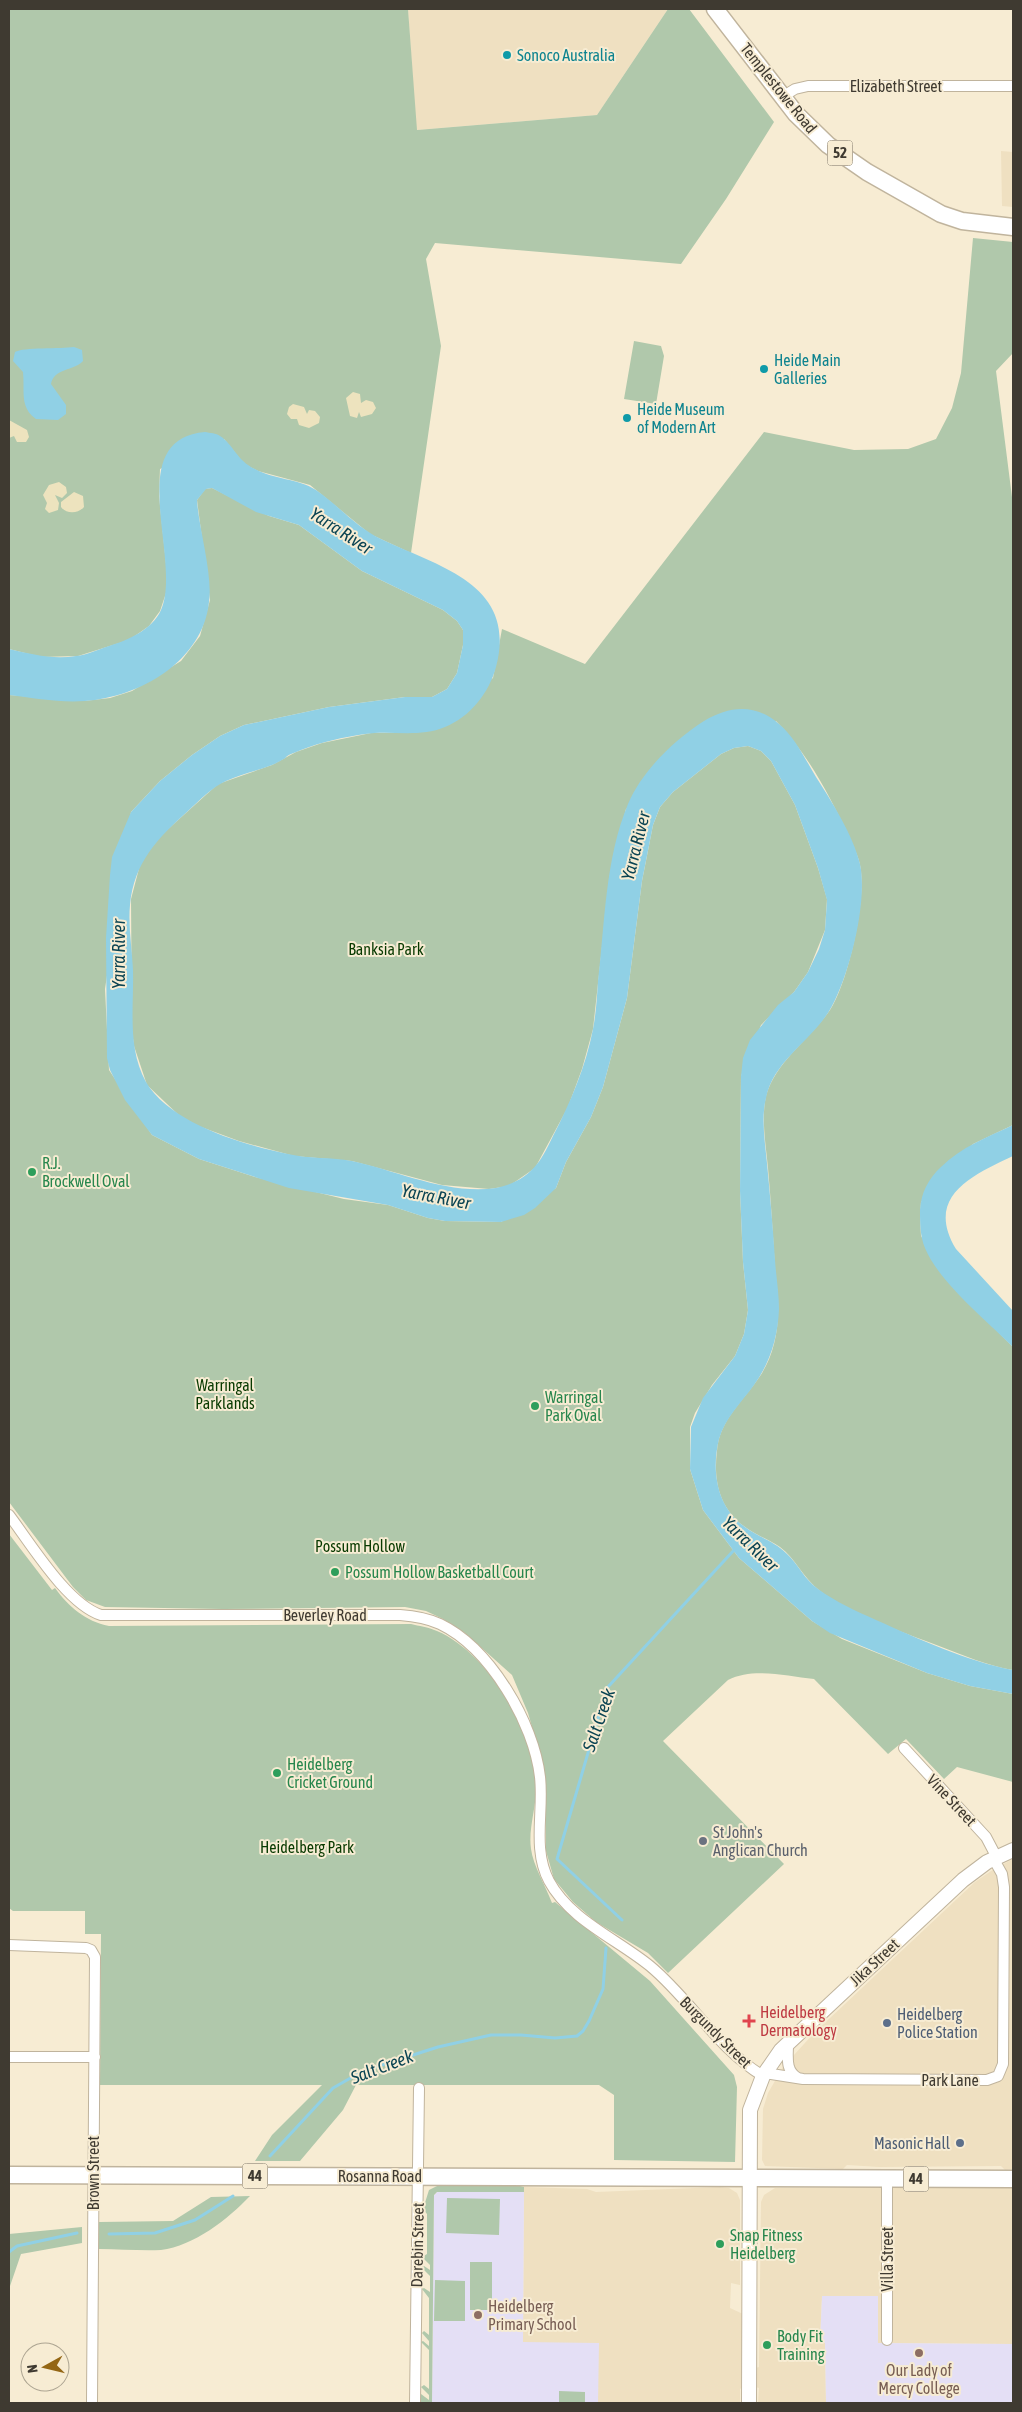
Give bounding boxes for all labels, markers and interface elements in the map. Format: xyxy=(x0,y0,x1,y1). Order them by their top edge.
street label: Templestowe Road xyxy=(736,39,821,137)
place label: Sonoco Australia xyxy=(517,46,615,64)
marker: Sonoco Australia xyxy=(501,49,513,61)
street label: Elizabeth Street xyxy=(850,77,943,95)
road number: 52 xyxy=(828,140,852,166)
place label: Heide Main Galleries xyxy=(774,351,841,387)
marker: Heide Main Galleries xyxy=(758,363,770,375)
place label: Heide Museum of Modern Art xyxy=(637,400,725,436)
marker: Heide Museum of Modern Art xyxy=(621,412,633,424)
water label: Yarra River xyxy=(306,503,377,559)
water label: Yarra River xyxy=(617,809,654,882)
water label: Yarra River xyxy=(108,918,129,989)
park label: Banksia Park xyxy=(348,940,424,958)
place label: R.J. Brockwell Oval xyxy=(42,1154,130,1190)
marker: R.J. Brockwell Oval xyxy=(26,1166,38,1178)
water label: Yarra River xyxy=(400,1180,473,1214)
park label: Warringal Parklands xyxy=(195,1376,255,1412)
place label: Warringal Park Oval xyxy=(545,1388,603,1424)
marker: Warringal Park Oval xyxy=(529,1400,541,1412)
water label: Yarra River xyxy=(718,1512,783,1576)
park label: Possum Hollow xyxy=(315,1537,405,1555)
place label: Possum Hollow Basketball Court xyxy=(345,1563,534,1581)
marker: Possum Hollow Basketball Court xyxy=(329,1566,341,1578)
street label: Beverley Road xyxy=(283,1606,367,1625)
water label: Salt Creek xyxy=(578,1685,619,1755)
place label: Heidelberg Cricket Ground xyxy=(287,1755,373,1791)
marker: Heidelberg Cricket Ground xyxy=(271,1767,283,1779)
street label: Vine Street xyxy=(924,1771,981,1830)
place label: St John's Anglican Church xyxy=(713,1823,808,1860)
marker: St John's Anglican Church xyxy=(697,1835,709,1847)
park label: Heidelberg Park xyxy=(260,1838,354,1857)
street label: Jika Street xyxy=(846,1934,903,1989)
street label: Burgundy Street xyxy=(676,1993,756,2072)
place label: Heidelberg Dermatology xyxy=(760,2003,837,2040)
place label: Heidelberg Police Station xyxy=(897,2005,978,2041)
marker: Heidelberg Dermatology xyxy=(742,2014,756,2028)
marker: Heidelberg Police Station xyxy=(881,2017,893,2029)
water label: Salt Creek xyxy=(347,2045,417,2088)
street label: Park Lane xyxy=(921,2071,979,2089)
place label: Masonic Hall xyxy=(874,2134,951,2152)
street label: Brown Street xyxy=(84,2135,102,2210)
marker: Masonic Hall xyxy=(954,2137,966,2149)
road number: 44 xyxy=(242,2164,268,2188)
road number: 44 xyxy=(904,2166,928,2192)
street label: Rosanna Road xyxy=(338,2167,422,2185)
street label: Darebin Street xyxy=(407,2202,427,2288)
place label: Snap Fitness Heidelberg xyxy=(730,2226,803,2263)
street label: Villa Street xyxy=(878,2226,896,2291)
marker: Snap Fitness Heidelberg xyxy=(714,2238,726,2250)
place label: Heidelberg Primary School xyxy=(488,2297,577,2334)
marker: Heidelberg Primary School xyxy=(472,2309,484,2321)
place label: Body Fit Training xyxy=(777,2327,825,2364)
marker: Body Fit Training xyxy=(761,2339,773,2351)
north arrow xyxy=(20,2342,70,2392)
marker: Our Lady of Mercy College xyxy=(913,2347,925,2359)
place label: Our Lady of Mercy College xyxy=(878,2361,960,2398)
text: N xyxy=(24,2364,41,2374)

